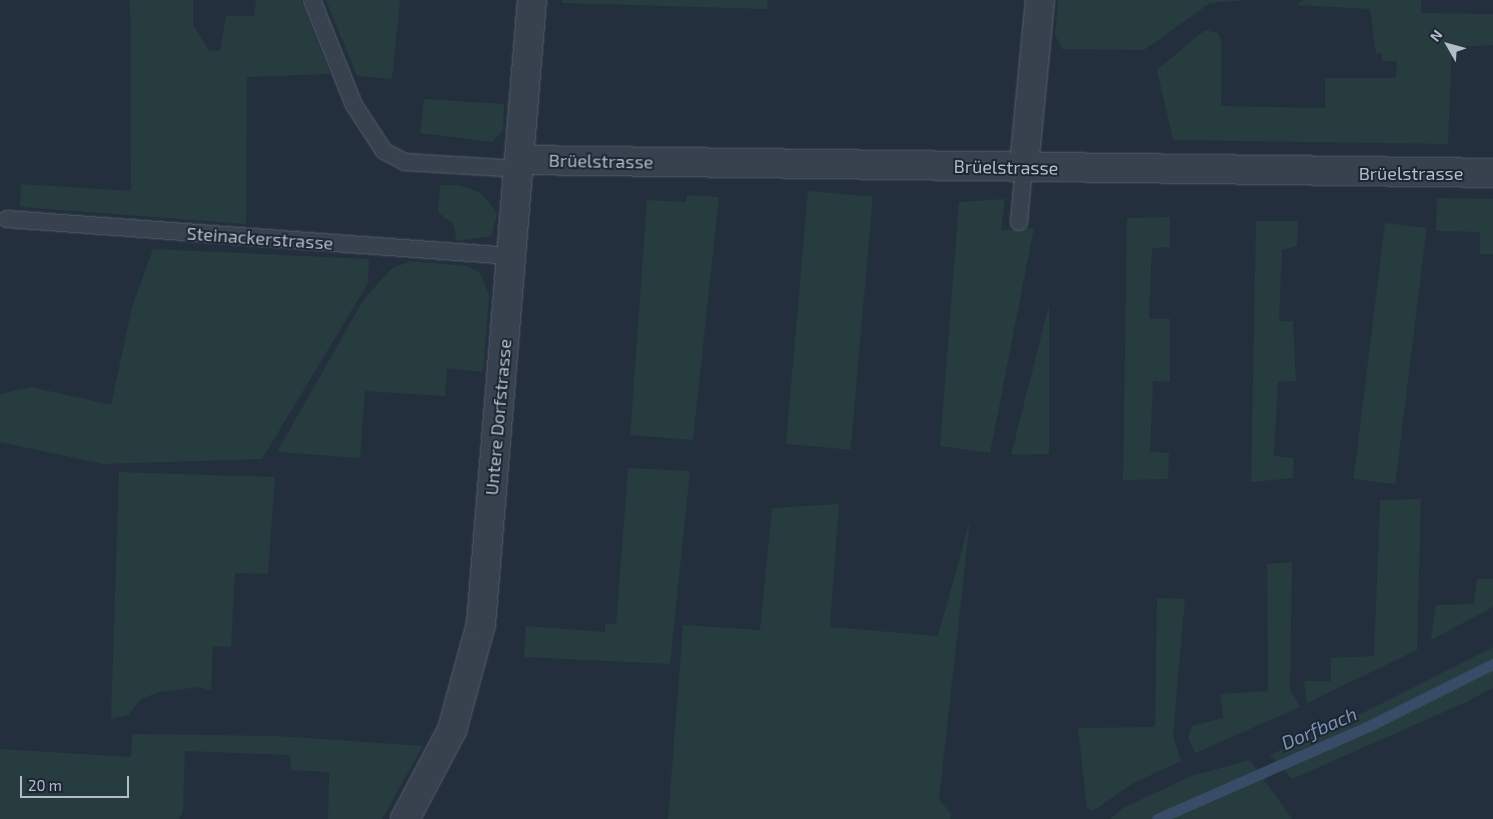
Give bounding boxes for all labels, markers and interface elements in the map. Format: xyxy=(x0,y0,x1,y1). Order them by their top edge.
north arrow xyxy=(1423,20,1473,70)
text: N xyxy=(1426,26,1446,45)
street label: Brüelstrasse xyxy=(548,149,654,173)
street label: Brüelstrasse xyxy=(953,155,1059,179)
street label: Brüelstrasse xyxy=(1359,162,1463,184)
street label: Steinackerstrasse xyxy=(186,222,334,254)
street label: Untere Dorfstrasse xyxy=(480,338,516,496)
water label: Dorfbach xyxy=(1278,702,1360,754)
scale bar xyxy=(22,766,131,798)
text: 20 m xyxy=(28,776,62,794)

